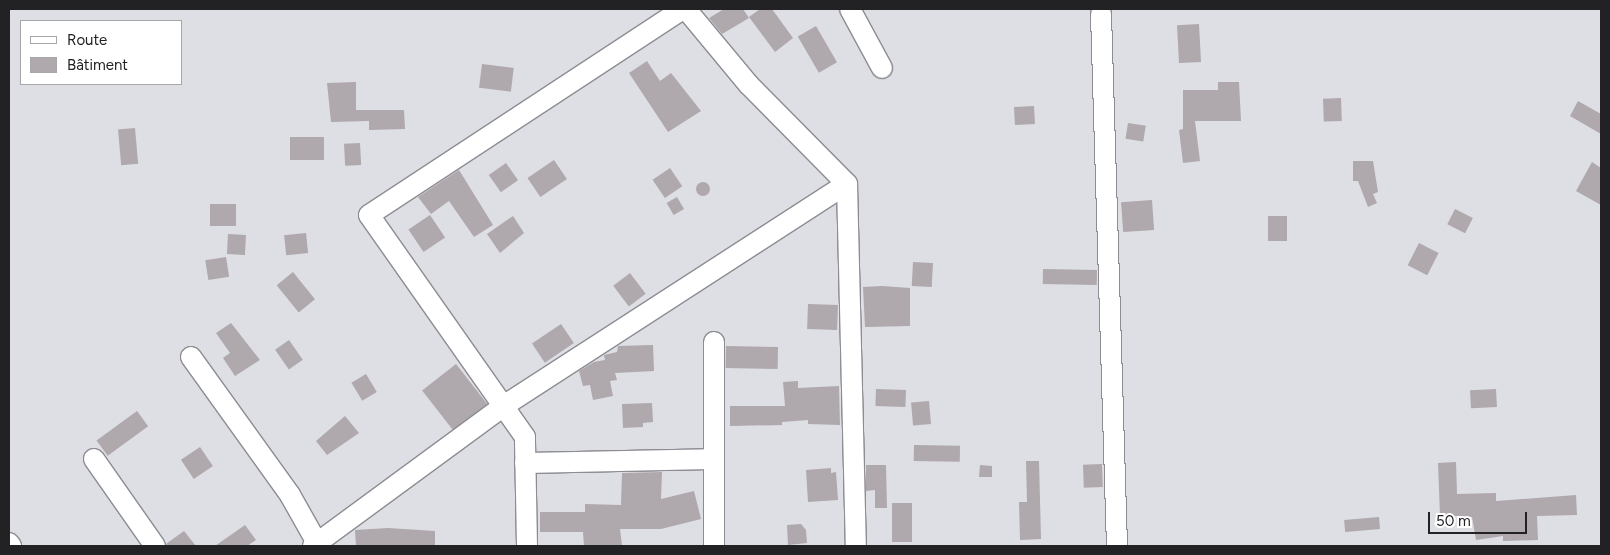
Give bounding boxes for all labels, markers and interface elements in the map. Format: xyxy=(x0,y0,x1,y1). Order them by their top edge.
legend xyxy=(20,20,182,85)
text: Route xyxy=(67,31,107,49)
text: Bâtiment xyxy=(67,56,128,74)
scale bar xyxy=(1430,502,1529,534)
text: 50 m xyxy=(1436,512,1471,530)

